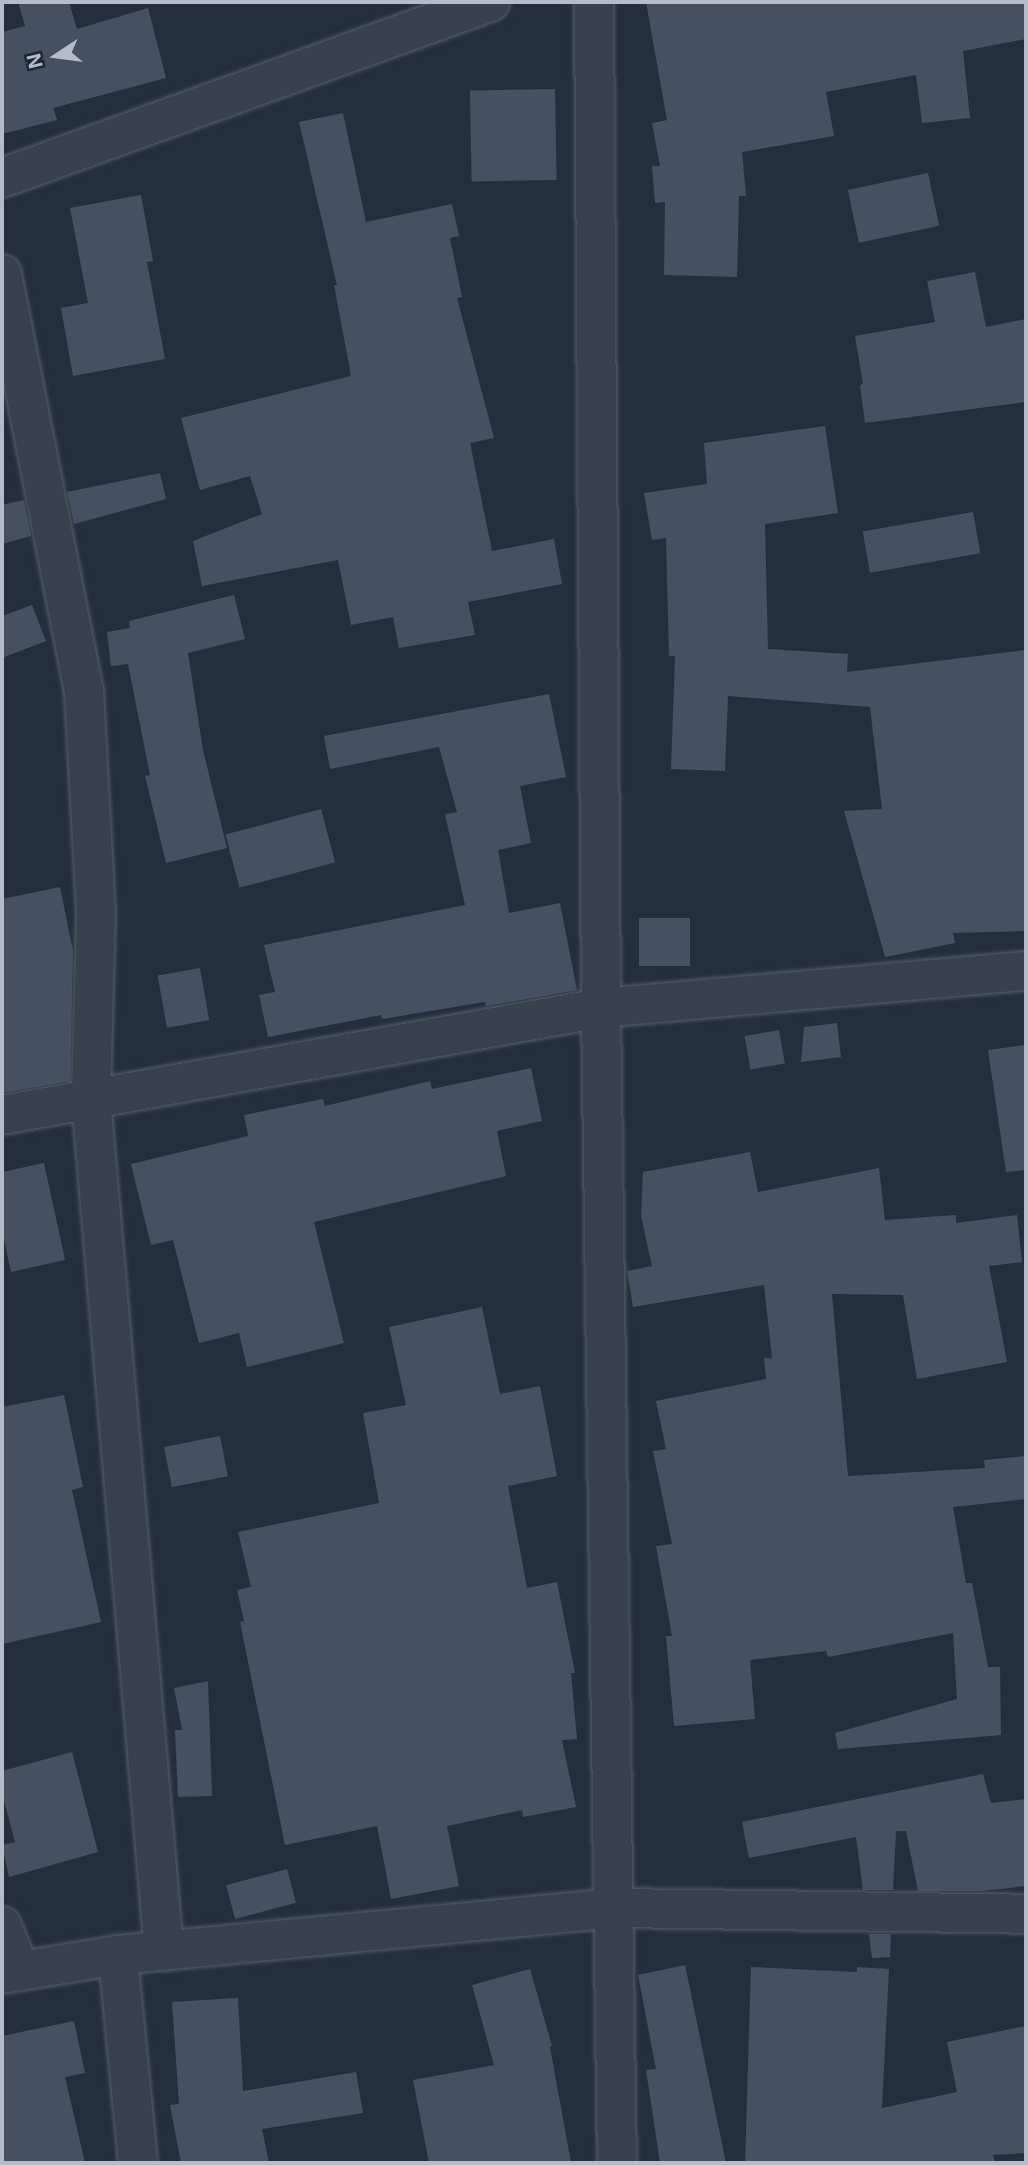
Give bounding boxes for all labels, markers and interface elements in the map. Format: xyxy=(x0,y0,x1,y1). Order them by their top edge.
north arrow xyxy=(21,21,91,91)
text: N xyxy=(22,51,48,70)

